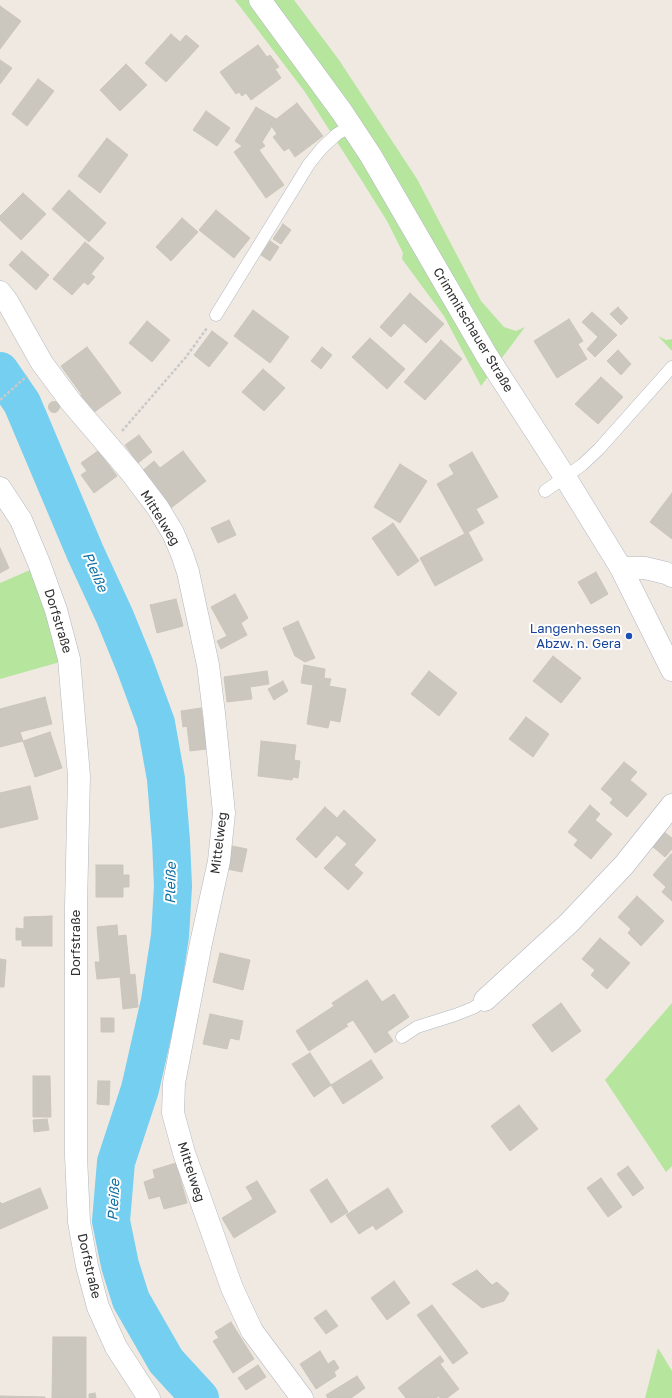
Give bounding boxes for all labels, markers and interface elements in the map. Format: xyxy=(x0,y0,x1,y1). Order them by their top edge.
street label: Crimmitschauer Straße xyxy=(430,265,516,395)
street label: Mittelweg xyxy=(137,487,183,549)
water label: Pleiße xyxy=(79,550,111,594)
street label: Dorfstraße xyxy=(41,587,75,655)
place label: Langenhessen Abzw. n. Gera xyxy=(530,621,621,652)
marker: Langenhessen Abzw. n. Gera xyxy=(624,631,634,641)
street label: Mittelweg xyxy=(207,811,231,875)
water label: Pleiße xyxy=(162,862,180,904)
street label: Dorfstraße xyxy=(68,910,84,976)
street label: Mittelweg xyxy=(174,1140,208,1204)
water label: Pleiße xyxy=(105,1179,123,1221)
street label: Dorfstraße xyxy=(74,1232,104,1300)

